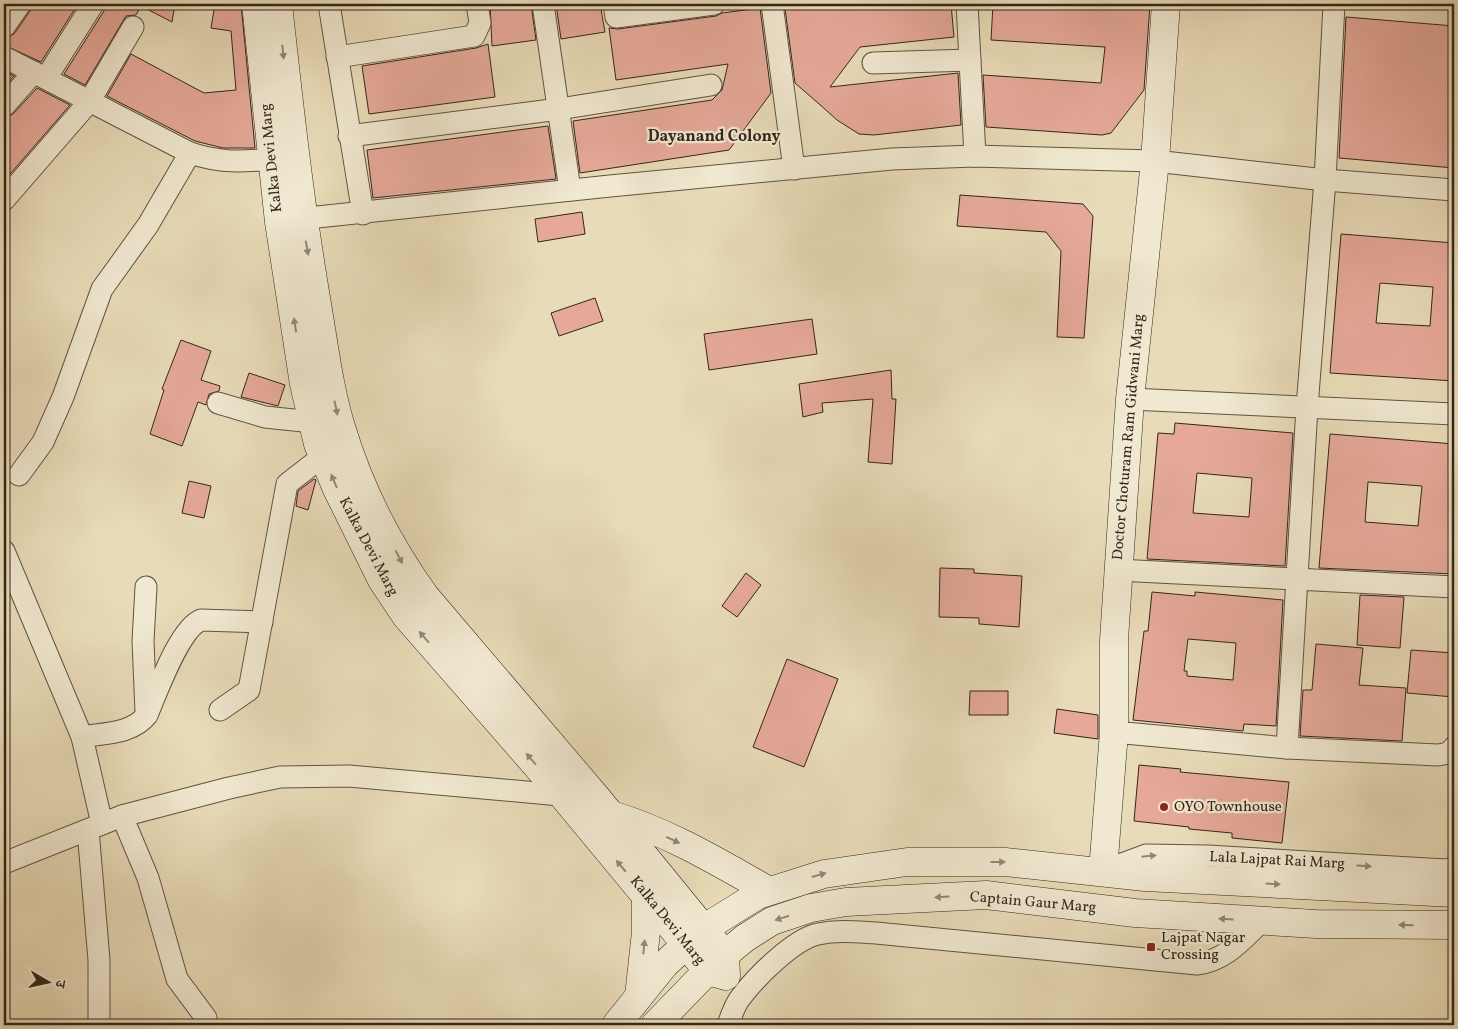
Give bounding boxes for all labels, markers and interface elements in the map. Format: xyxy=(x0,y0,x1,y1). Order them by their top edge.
one-way arrow xyxy=(279,45,287,61)
street label: Kalka Devi Marg xyxy=(256,102,288,214)
district label: Dayanand Colony xyxy=(648,126,780,148)
one-way arrow xyxy=(304,241,312,257)
street label: Doctor Choturam Ram Gidwani Marg xyxy=(1108,313,1150,561)
one-way arrow xyxy=(290,316,298,332)
one-way arrow xyxy=(333,400,341,416)
one-way arrow xyxy=(330,474,338,489)
street label: Kalka Devi Marg xyxy=(333,494,403,601)
one-way arrow xyxy=(395,550,403,565)
one-way arrow xyxy=(418,631,430,643)
one-way arrow xyxy=(525,753,536,766)
place label: OYO Townhouse xyxy=(1174,797,1282,818)
marker: OYO Townhouse xyxy=(1158,801,1170,813)
one-way arrow xyxy=(666,836,680,844)
street label: Lala Lajpat Rai Marg xyxy=(1209,847,1346,875)
one-way arrow xyxy=(1141,852,1157,860)
one-way arrow xyxy=(990,858,1006,866)
one-way arrow xyxy=(615,860,627,872)
one-way arrow xyxy=(1356,862,1372,870)
one-way arrow xyxy=(812,871,827,879)
street label: Kalka Devi Marg xyxy=(624,872,710,970)
one-way arrow xyxy=(1266,880,1282,888)
street label: Captain Gaur Marg xyxy=(969,887,1097,919)
one-way arrow xyxy=(934,893,950,901)
one-way arrow xyxy=(774,914,789,922)
one-way arrow xyxy=(1217,914,1233,922)
one-way arrow xyxy=(1397,921,1413,929)
place label: Lajpat Nagar Crossing xyxy=(1161,928,1245,966)
one-way arrow xyxy=(641,939,649,955)
marker: Lajpat Nagar Crossing xyxy=(1145,941,1157,953)
north arrow xyxy=(22,956,72,1006)
text: उ xyxy=(49,978,69,990)

